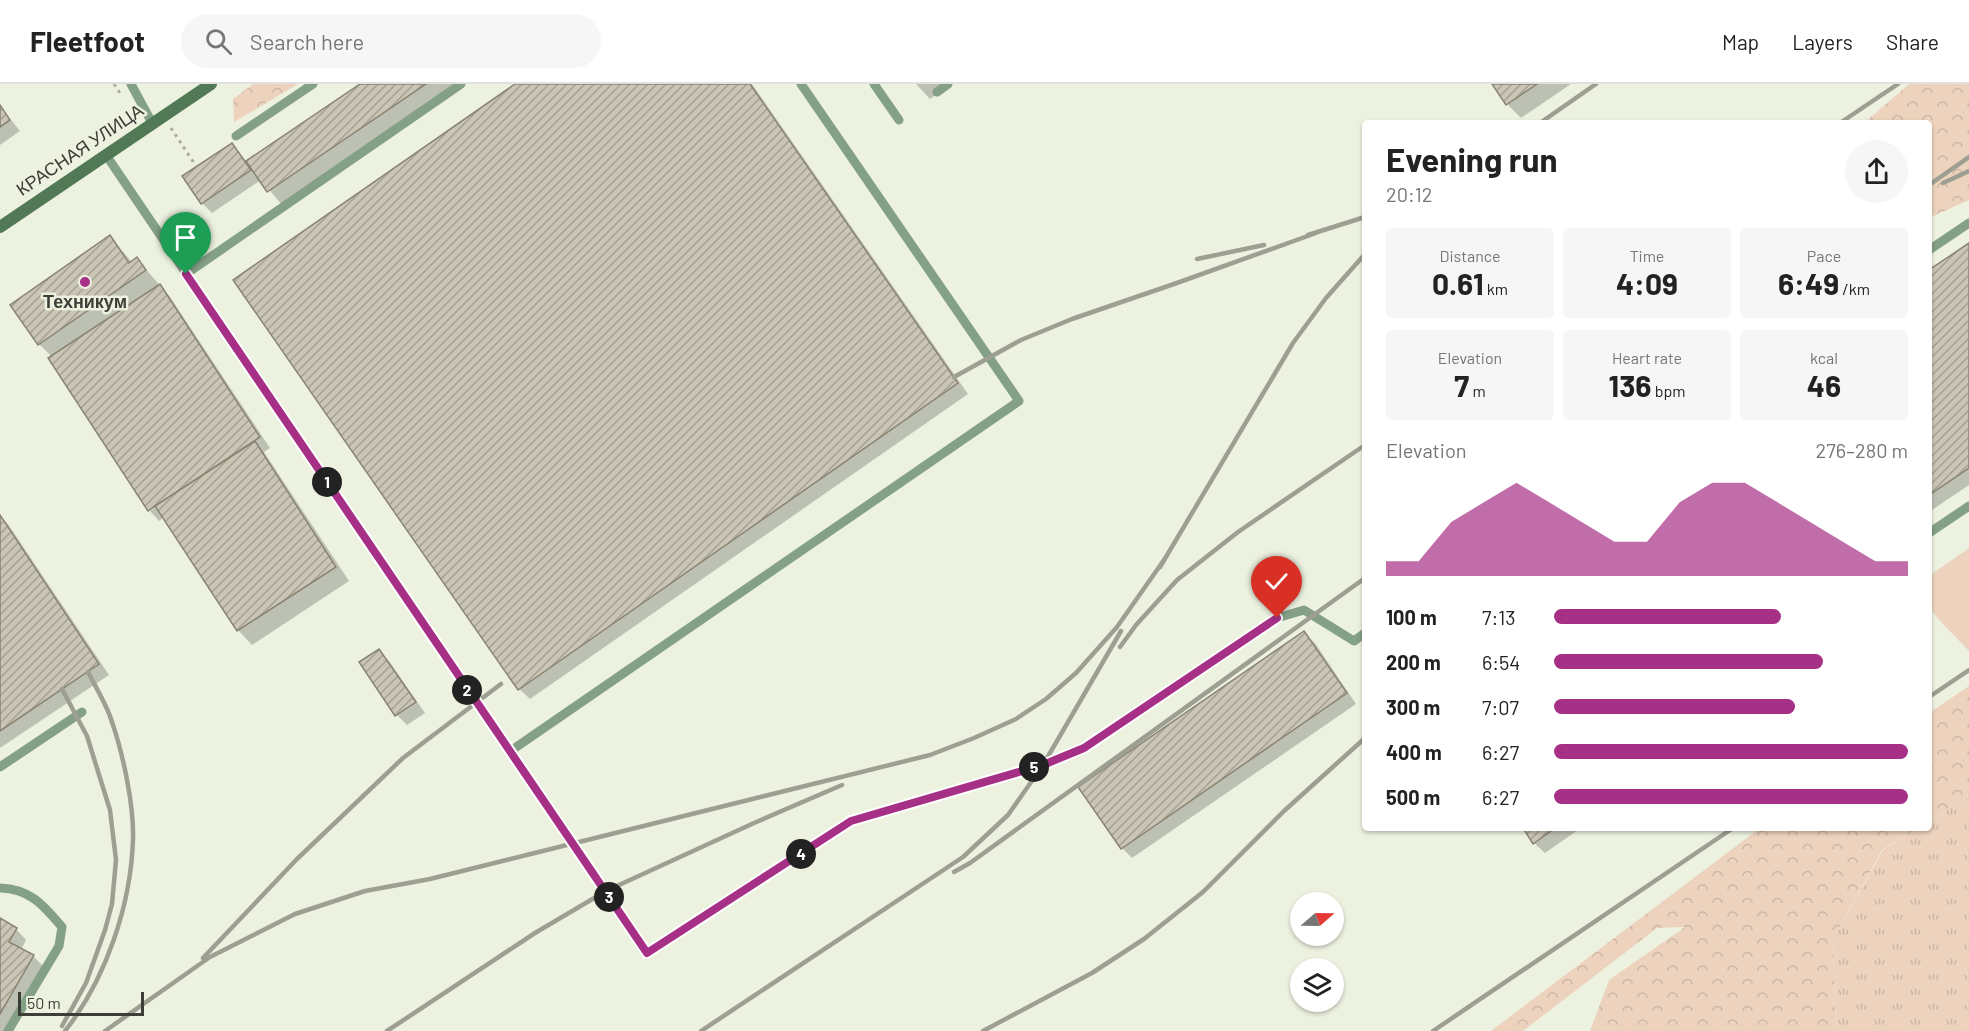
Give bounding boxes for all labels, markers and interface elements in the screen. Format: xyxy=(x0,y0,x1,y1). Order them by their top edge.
search box xyxy=(181,14,601,68)
text: Fleetfoot xyxy=(30,24,145,58)
icon: search xyxy=(202,25,235,58)
text: Search here xyxy=(250,28,364,54)
text: Map xyxy=(1722,29,1759,54)
text: Layers xyxy=(1792,29,1853,54)
text: Share xyxy=(1886,29,1939,54)
street label: КРАСНАЯ УЛИЦА xyxy=(12,99,147,200)
text: Evening run xyxy=(1386,139,1558,179)
button: share xyxy=(1845,140,1908,203)
text: 20:12 xyxy=(1386,182,1433,206)
pin xyxy=(160,212,211,274)
icon: arrive xyxy=(169,221,202,254)
text: Distance xyxy=(1440,246,1500,265)
text: Time xyxy=(1630,246,1664,265)
text: Pace xyxy=(1807,246,1841,265)
text: 0.61 xyxy=(1432,265,1484,301)
text: 4:09 xyxy=(1616,265,1678,301)
text: 6:49 xyxy=(1778,265,1839,301)
marker: Техникум xyxy=(78,275,92,289)
text: km xyxy=(1484,279,1508,298)
text: /km xyxy=(1839,279,1870,298)
place label: Техникум xyxy=(43,290,127,312)
text: Elevation xyxy=(1438,348,1502,367)
text: Heart rate xyxy=(1612,348,1682,367)
text: kcal xyxy=(1810,348,1838,367)
text: 7 xyxy=(1454,367,1469,403)
text: 136 xyxy=(1609,367,1651,403)
text: 46 xyxy=(1807,367,1841,403)
text: m xyxy=(1469,381,1486,400)
text: bpm xyxy=(1651,381,1685,400)
text: Elevation xyxy=(1386,438,1467,462)
text: 276–280 m xyxy=(1816,438,1908,462)
pin: 1 xyxy=(312,467,342,497)
text: 1 xyxy=(324,472,330,491)
pin xyxy=(1251,556,1302,618)
icon: check xyxy=(1260,565,1293,598)
text: 100 m xyxy=(1386,605,1437,629)
text: 7:13 xyxy=(1482,605,1516,629)
text: 200 m xyxy=(1386,650,1441,674)
text: 6:54 xyxy=(1482,650,1520,674)
pin: 2 xyxy=(452,675,482,705)
text: 2 xyxy=(463,680,471,699)
text: 300 m xyxy=(1386,695,1440,719)
text: 7:07 xyxy=(1482,695,1519,719)
text: 400 m xyxy=(1386,740,1442,764)
text: 6:27 xyxy=(1482,740,1519,764)
pin: 5 xyxy=(1019,752,1049,782)
text: 5 xyxy=(1030,757,1038,776)
text: 500 m xyxy=(1386,785,1440,809)
text: 6:27 xyxy=(1482,785,1519,809)
pin: 4 xyxy=(786,839,816,869)
text: 4 xyxy=(796,844,806,863)
pin: 3 xyxy=(594,882,624,912)
text: 3 xyxy=(605,887,613,906)
north arrow xyxy=(1290,892,1344,946)
map controls xyxy=(1290,892,1344,1012)
button: layers xyxy=(1290,958,1344,1012)
scale bar xyxy=(18,989,144,1016)
text: 50 m xyxy=(27,993,61,1012)

